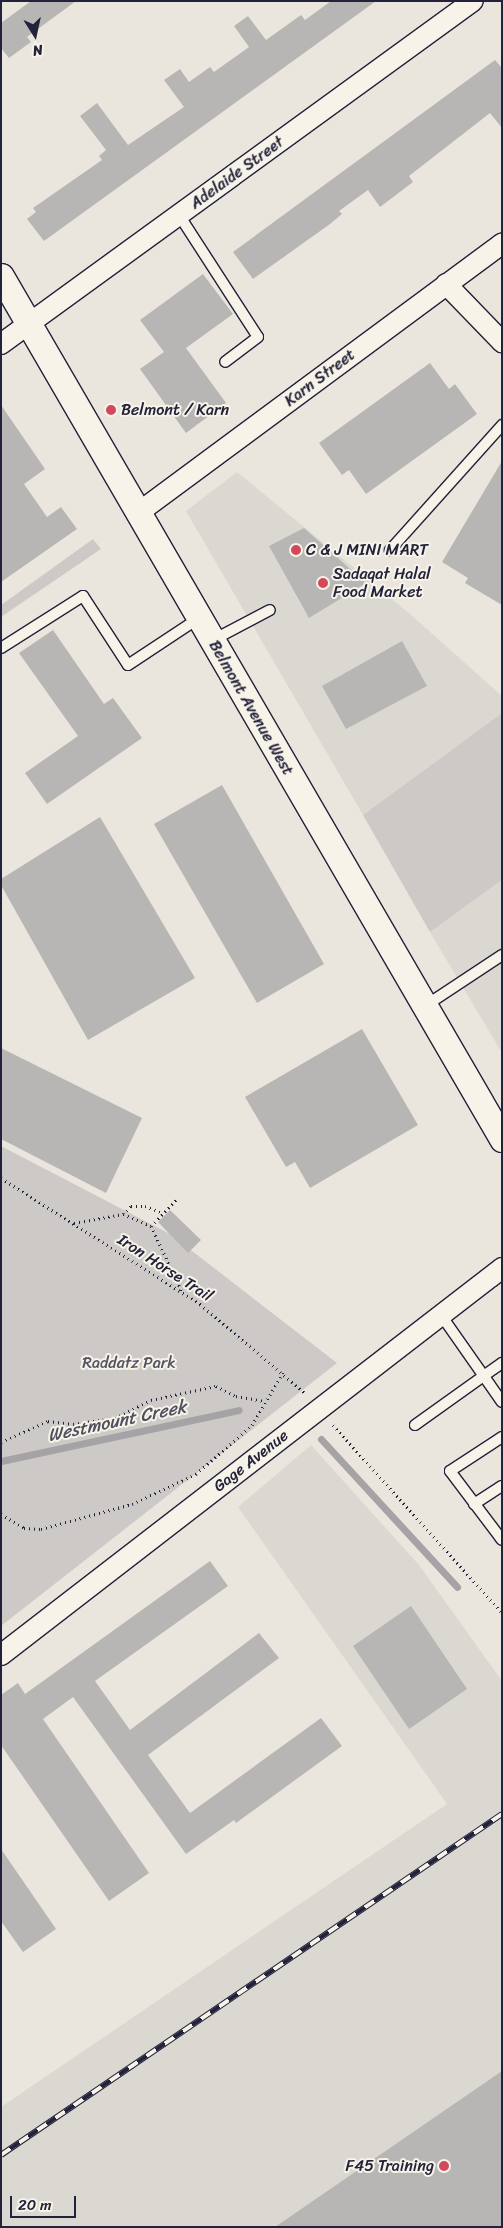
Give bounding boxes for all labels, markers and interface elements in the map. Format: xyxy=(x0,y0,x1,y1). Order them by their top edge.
north arrow xyxy=(10,10,60,60)
text: N xyxy=(31,37,45,63)
street label: Adelaide Street xyxy=(186,132,288,214)
street label: Karn Street xyxy=(281,345,359,411)
place label: Belmont / Karn xyxy=(121,400,229,420)
marker: Belmont / Karn xyxy=(105,404,117,416)
place label: C & J MINI MART xyxy=(306,540,427,560)
marker: C & J MINI MART xyxy=(290,544,302,556)
place label: Sadaqat Halal Food Market xyxy=(333,564,430,602)
marker: Sadaqat Halal Food Market xyxy=(317,577,329,589)
street label: Belmont Avenue West xyxy=(204,637,298,779)
street label: Iron Horse Trail xyxy=(113,1230,217,1306)
park label: Raddatz Park xyxy=(82,1353,176,1373)
water label: Westmount Creek xyxy=(46,1396,188,1446)
street label: Gage Avenue xyxy=(210,1426,292,1496)
place label: F45 Training xyxy=(345,2156,434,2176)
marker: F45 Training xyxy=(438,2160,450,2172)
scale bar xyxy=(12,2186,79,2218)
text: 20 m xyxy=(18,2192,52,2218)

